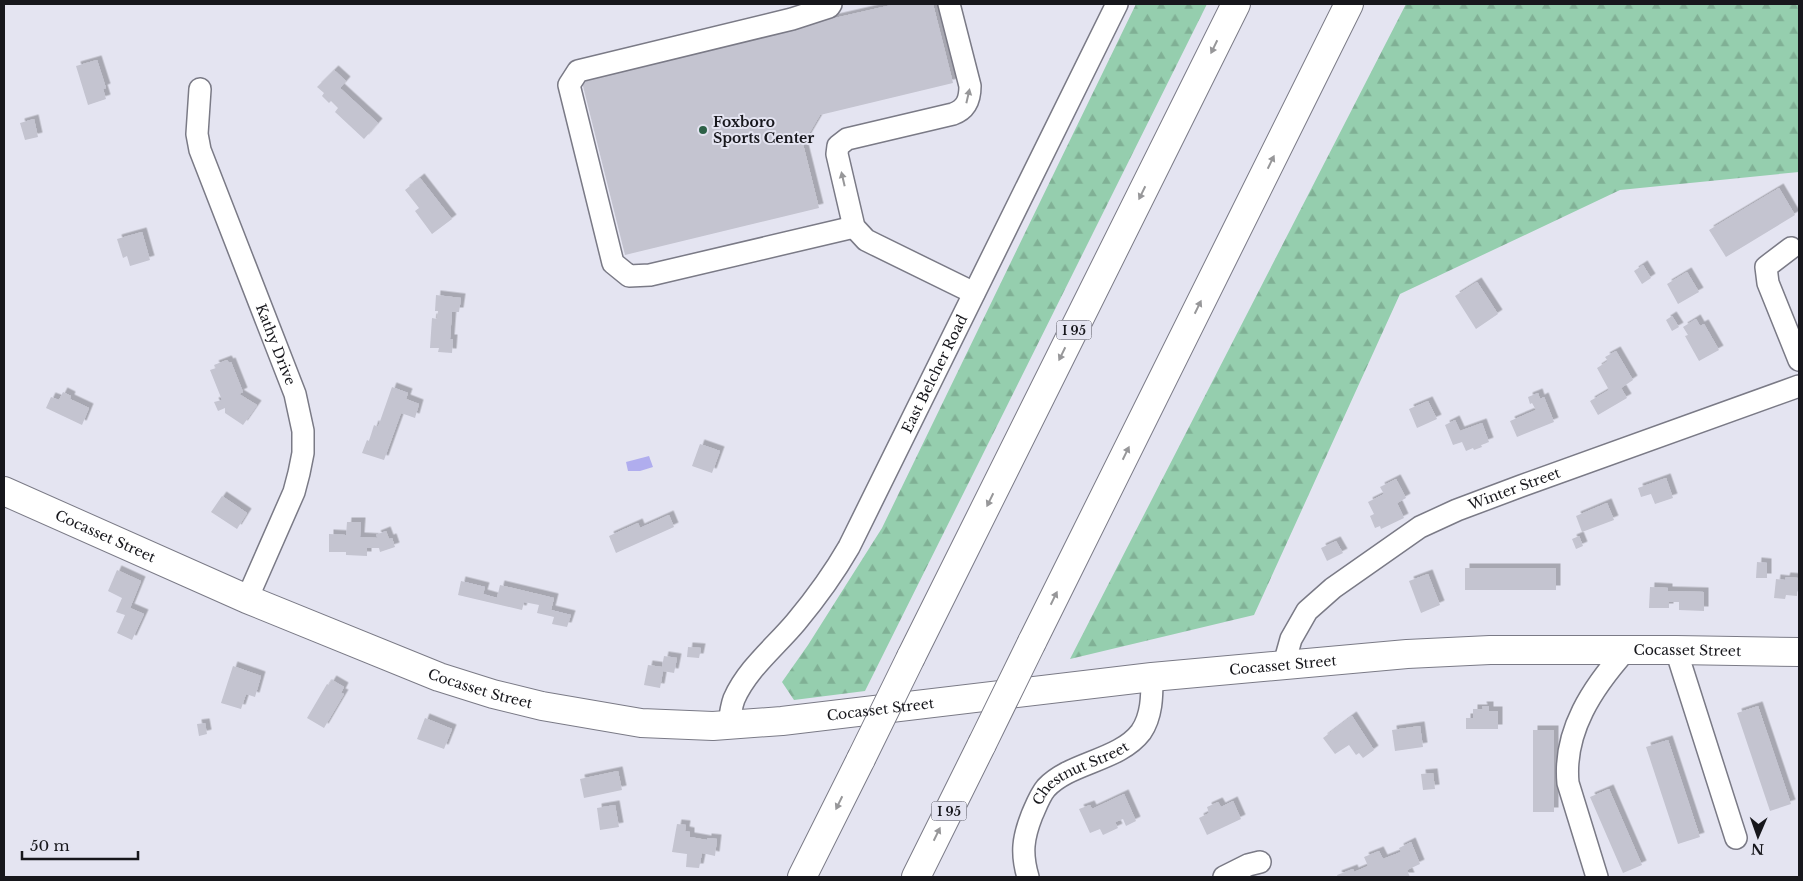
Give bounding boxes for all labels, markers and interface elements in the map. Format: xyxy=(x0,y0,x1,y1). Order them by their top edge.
one-way arrow xyxy=(1210,40,1219,55)
one-way arrow xyxy=(964,89,972,104)
place label: Foxboro Sports Center xyxy=(713,113,814,147)
marker: Foxboro Sports Center xyxy=(697,124,709,136)
one-way arrow xyxy=(1267,155,1275,169)
one-way arrow xyxy=(839,172,847,187)
one-way arrow xyxy=(1138,186,1146,200)
one-way arrow xyxy=(1195,300,1203,314)
street label: Kathy Drive xyxy=(252,301,300,388)
street label: East Belcher Road xyxy=(898,311,972,436)
road number: I 95 xyxy=(1056,320,1092,340)
one-way arrow xyxy=(1058,347,1066,361)
one-way arrow xyxy=(1122,445,1130,460)
street label: Winter Street xyxy=(1465,463,1563,514)
one-way arrow xyxy=(986,492,994,507)
street label: Cocasset Street xyxy=(52,506,159,567)
one-way arrow xyxy=(1050,591,1058,605)
street label: Cocasset Street xyxy=(1633,641,1742,660)
street label: Cocasset Street xyxy=(1228,651,1338,679)
street label: Cocasset Street xyxy=(425,664,535,712)
street label: Cocasset Street xyxy=(826,694,936,725)
street label: Chestnut Street xyxy=(1029,737,1133,808)
one-way arrow xyxy=(835,796,843,810)
road number: I 95 xyxy=(932,801,966,820)
north arrow xyxy=(1733,811,1783,861)
one-way arrow xyxy=(933,826,941,841)
scale bar xyxy=(22,828,139,860)
text: 50 m xyxy=(30,836,70,855)
text: N xyxy=(1751,840,1764,858)

